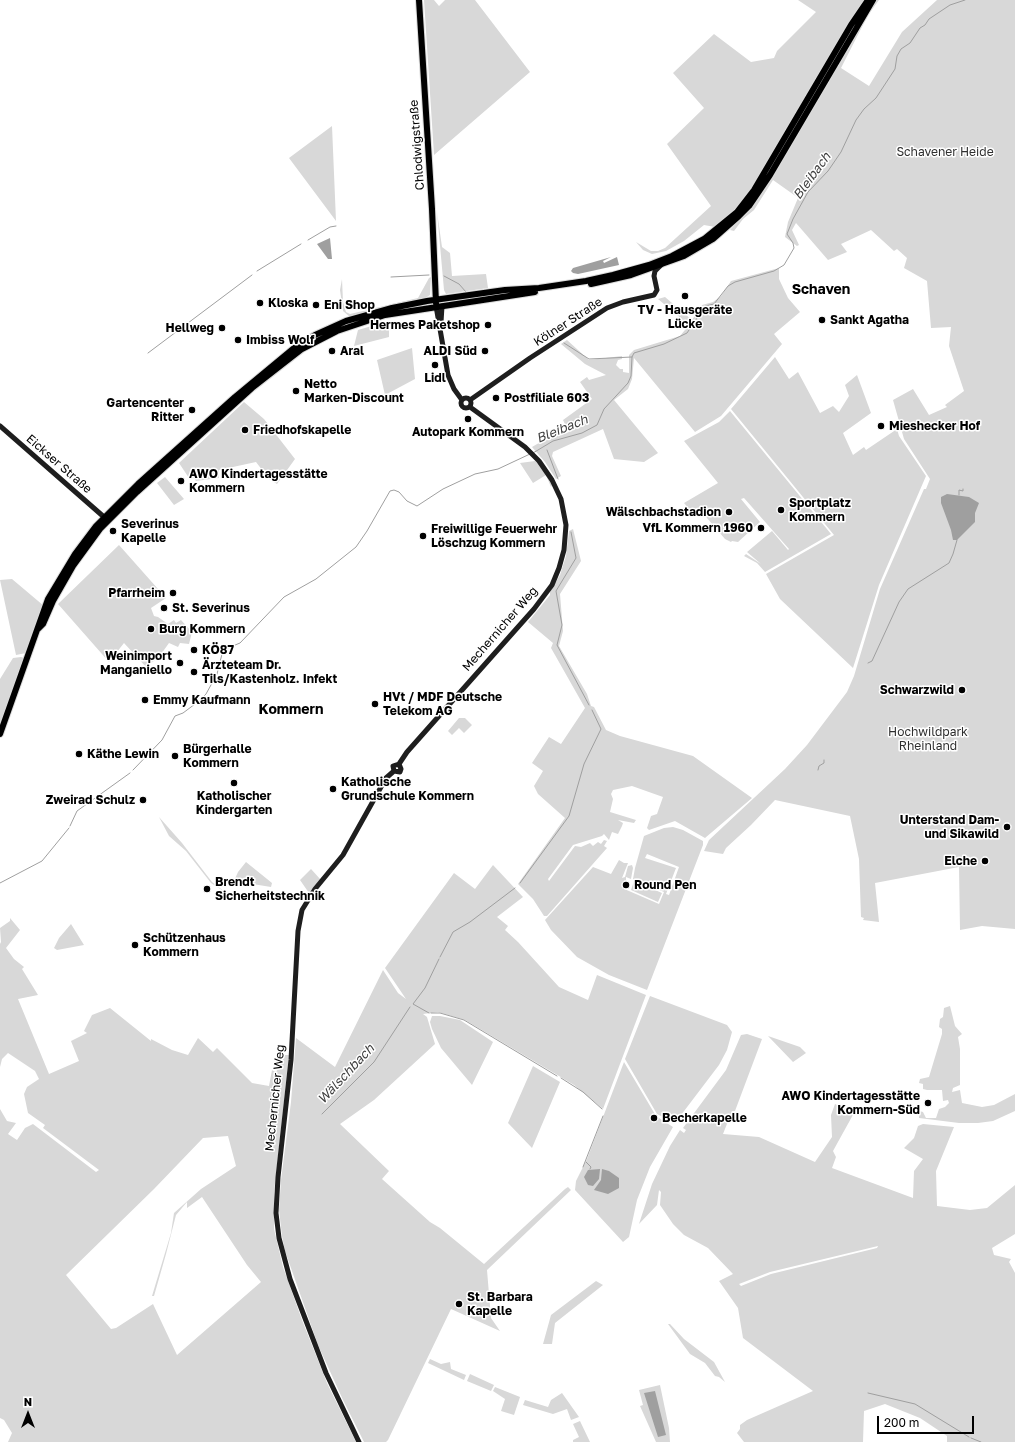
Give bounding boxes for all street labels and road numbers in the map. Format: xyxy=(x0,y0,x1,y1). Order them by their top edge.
street label: Chlodwigstraße xyxy=(407,99,427,191)
street label: Kölner Straße xyxy=(531,295,605,349)
street label: Eickser Straße xyxy=(23,432,95,496)
street label: Mechernicher Weg xyxy=(459,584,541,674)
street label: Mechernicher Weg xyxy=(262,1044,288,1152)

